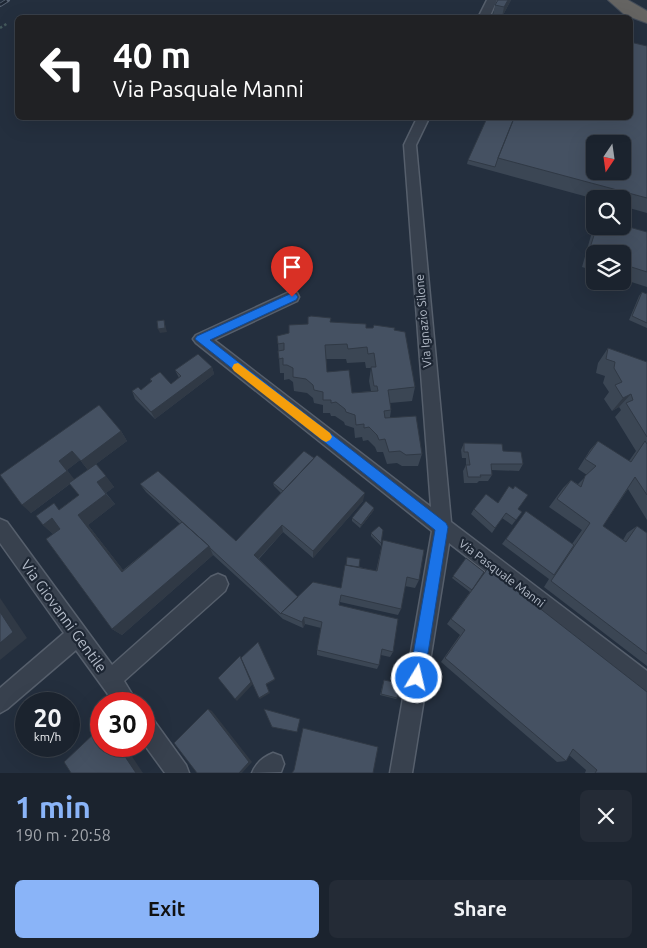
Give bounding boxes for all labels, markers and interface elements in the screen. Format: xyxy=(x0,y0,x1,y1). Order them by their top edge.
icon: left xyxy=(30,35,95,100)
text: 40 m xyxy=(113,35,191,75)
text: Via Pasquale Manni xyxy=(113,76,304,101)
north arrow xyxy=(586,135,631,180)
map controls xyxy=(586,135,631,290)
button: search xyxy=(586,190,631,235)
button: layers xyxy=(586,245,631,290)
pin xyxy=(271,246,313,297)
icon: arrive xyxy=(278,253,306,281)
street label: Via Ignazio Silone xyxy=(412,274,434,368)
street label: Via Pasquale Manni xyxy=(457,536,548,610)
street label: Via Giovanni Gentile xyxy=(17,556,111,676)
position arrow xyxy=(390,651,442,703)
speed limit sign: 30 xyxy=(90,692,155,757)
text: 20 xyxy=(33,704,62,732)
text: km/h xyxy=(34,730,61,743)
text: 1 min xyxy=(15,790,91,824)
button: close xyxy=(580,790,632,842)
text: 190 m · 20:58 xyxy=(15,826,111,844)
button: Exit xyxy=(15,880,319,938)
button: Share xyxy=(329,880,632,938)

